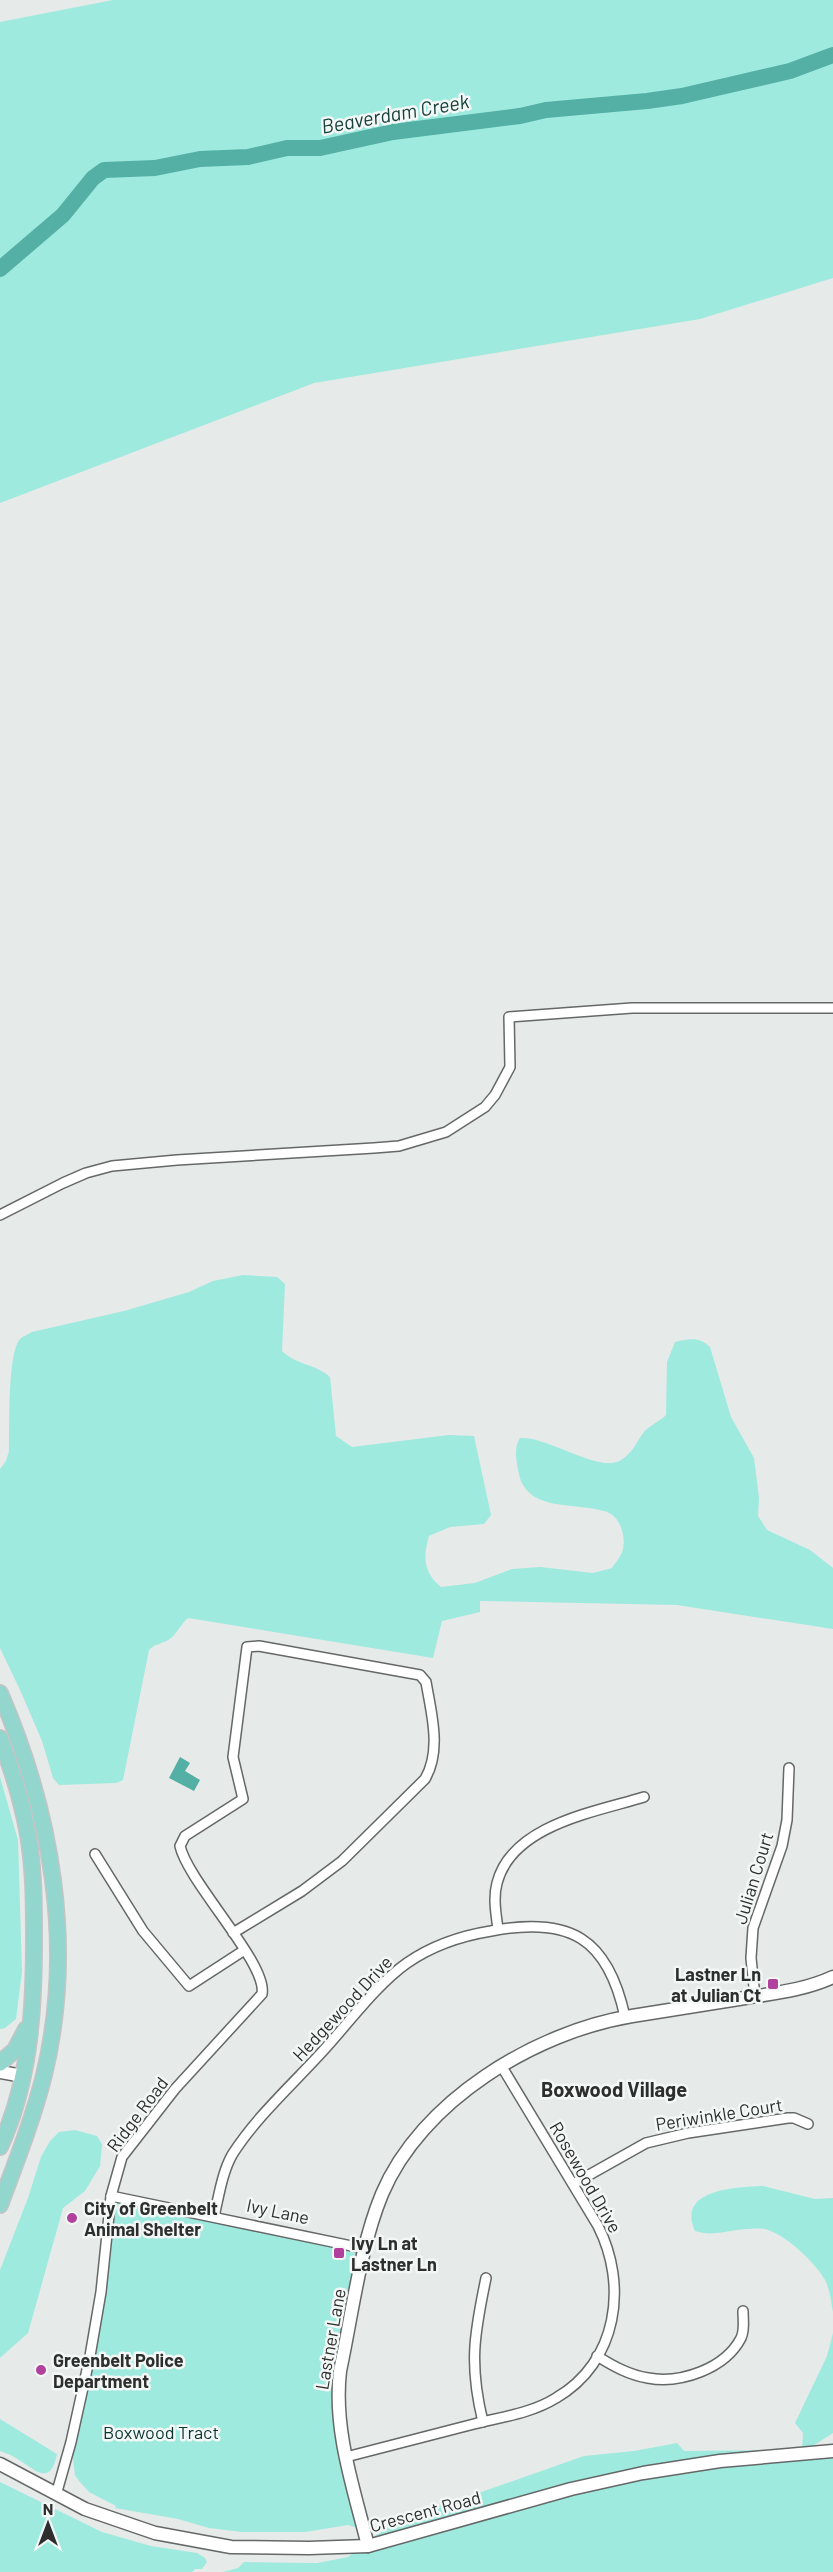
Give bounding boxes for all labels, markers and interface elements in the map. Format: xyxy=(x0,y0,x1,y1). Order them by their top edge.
water label: Beaverdam Creek xyxy=(319,88,471,138)
street label: Julian Court xyxy=(729,1829,777,1927)
street label: Hedgewood Drive xyxy=(288,1951,396,2065)
place label: Lastner Ln at Julian Ct xyxy=(671,1963,761,2006)
marker: Lastner Ln at Julian Ct xyxy=(766,1977,780,1991)
street label: Ridge Road xyxy=(102,2072,172,2156)
district label: Boxwood Village xyxy=(541,2077,687,2101)
street label: Periwinkle Court xyxy=(654,2093,784,2135)
street label: Rosewood Drive xyxy=(545,2118,627,2236)
street label: Ivy Lane xyxy=(245,2194,311,2228)
place label: City of Greenbelt Animal Shelter xyxy=(84,2197,218,2240)
marker: City of Greenbelt Animal Shelter xyxy=(65,2211,79,2225)
place label: Ivy Ln at Lastner Ln xyxy=(351,2232,437,2275)
marker: Ivy Ln at Lastner Ln xyxy=(332,2246,346,2260)
street label: Lastner Lane xyxy=(310,2287,350,2391)
place label: Greenbelt Police Department xyxy=(53,2349,184,2392)
marker: Greenbelt Police Department xyxy=(34,2363,48,2377)
park label: Boxwood Tract xyxy=(103,2421,219,2443)
street label: Crescent Road xyxy=(367,2486,483,2536)
north arrow xyxy=(18,2494,78,2554)
text: N xyxy=(43,2499,53,2518)

